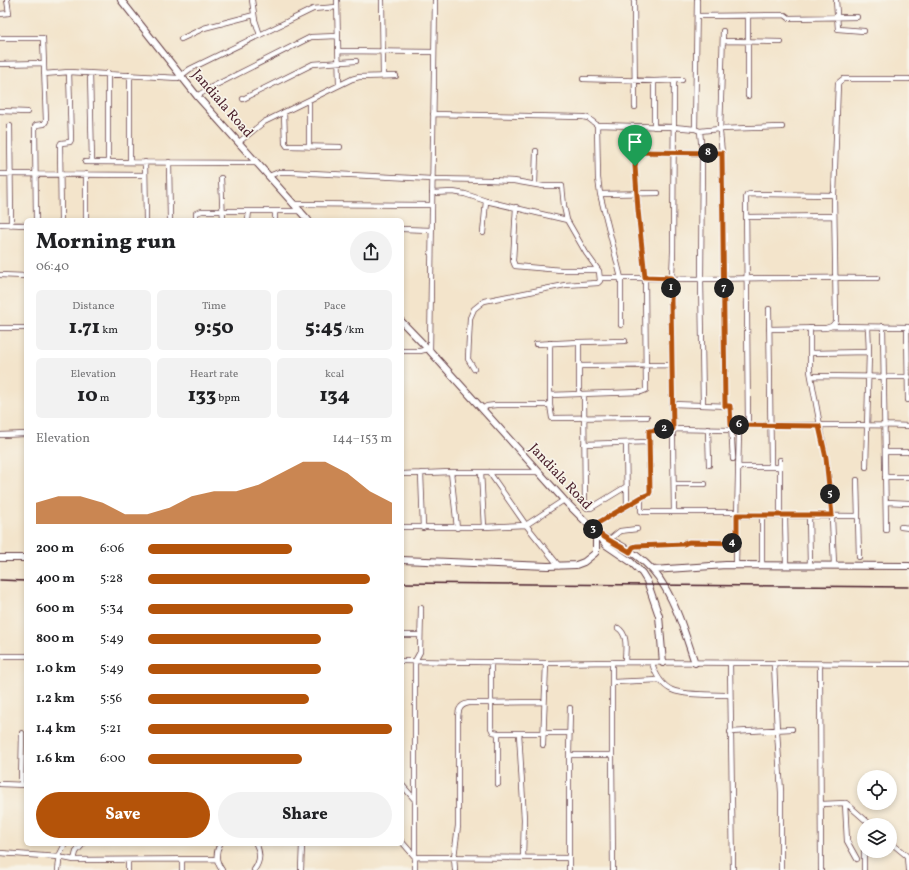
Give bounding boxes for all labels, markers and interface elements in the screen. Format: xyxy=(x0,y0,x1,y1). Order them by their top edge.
street label: Jandiala Road xyxy=(187,66,257,142)
pin xyxy=(618,125,652,166)
icon: arrive xyxy=(624,131,646,153)
pin: 8 xyxy=(698,143,718,163)
text: 8 xyxy=(705,145,711,160)
text: Morning run xyxy=(36,227,176,258)
button: share xyxy=(350,231,392,273)
text: 06:40 xyxy=(36,258,69,276)
pin: 1 xyxy=(661,278,681,298)
pin: 7 xyxy=(714,278,734,298)
text: 1 xyxy=(669,280,673,295)
text: 7 xyxy=(721,280,727,295)
text: Distance xyxy=(72,299,114,314)
text: Time xyxy=(202,299,226,314)
text: Pace xyxy=(324,299,346,314)
text: 1.71 xyxy=(69,314,100,342)
text: 9:50 xyxy=(194,314,234,342)
text: 5:45 xyxy=(305,314,342,342)
text: km xyxy=(100,323,118,338)
text: /km xyxy=(342,323,364,338)
text: Elevation xyxy=(70,367,116,382)
text: Heart rate xyxy=(190,367,238,382)
text: kcal xyxy=(325,367,344,382)
text: 10 xyxy=(77,382,98,410)
text: 133 xyxy=(188,382,216,410)
text: 134 xyxy=(319,382,350,410)
text: m xyxy=(98,391,110,406)
text: bpm xyxy=(216,391,240,406)
pin: 6 xyxy=(729,415,749,435)
text: 6 xyxy=(736,417,742,432)
pin: 2 xyxy=(654,419,674,439)
text: 2 xyxy=(661,421,667,436)
text: Elevation xyxy=(36,430,90,448)
text: 144–153 m xyxy=(333,430,392,448)
street label: Jandiala Road xyxy=(524,440,596,514)
pin: 5 xyxy=(820,484,840,504)
text: 5 xyxy=(827,486,833,501)
pin: 3 xyxy=(583,519,603,539)
text: 3 xyxy=(590,521,596,536)
pin: 4 xyxy=(722,533,742,553)
text: 4 xyxy=(729,535,735,550)
text: 200 m xyxy=(36,540,74,558)
text: 6:06 xyxy=(100,540,124,558)
text: 400 m xyxy=(36,570,75,588)
text: 5:28 xyxy=(100,570,123,588)
text: 600 m xyxy=(36,600,74,618)
text: 5:34 xyxy=(100,600,124,618)
text: 800 m xyxy=(36,630,74,648)
text: 5:49 xyxy=(100,630,123,648)
text: 1.0 km xyxy=(36,660,76,678)
text: 5:49 xyxy=(100,660,123,678)
text: 1.2 km xyxy=(36,690,75,708)
text: 5:56 xyxy=(100,690,122,708)
text: 1.4 km xyxy=(36,720,76,738)
text: 5:21 xyxy=(100,720,121,738)
text: 1.6 km xyxy=(36,750,75,768)
text: 6:00 xyxy=(100,750,126,768)
map controls xyxy=(857,770,897,858)
button: locate xyxy=(857,770,897,810)
button: Save xyxy=(36,792,210,838)
button: Share xyxy=(218,792,392,838)
button: layers xyxy=(857,818,897,858)

